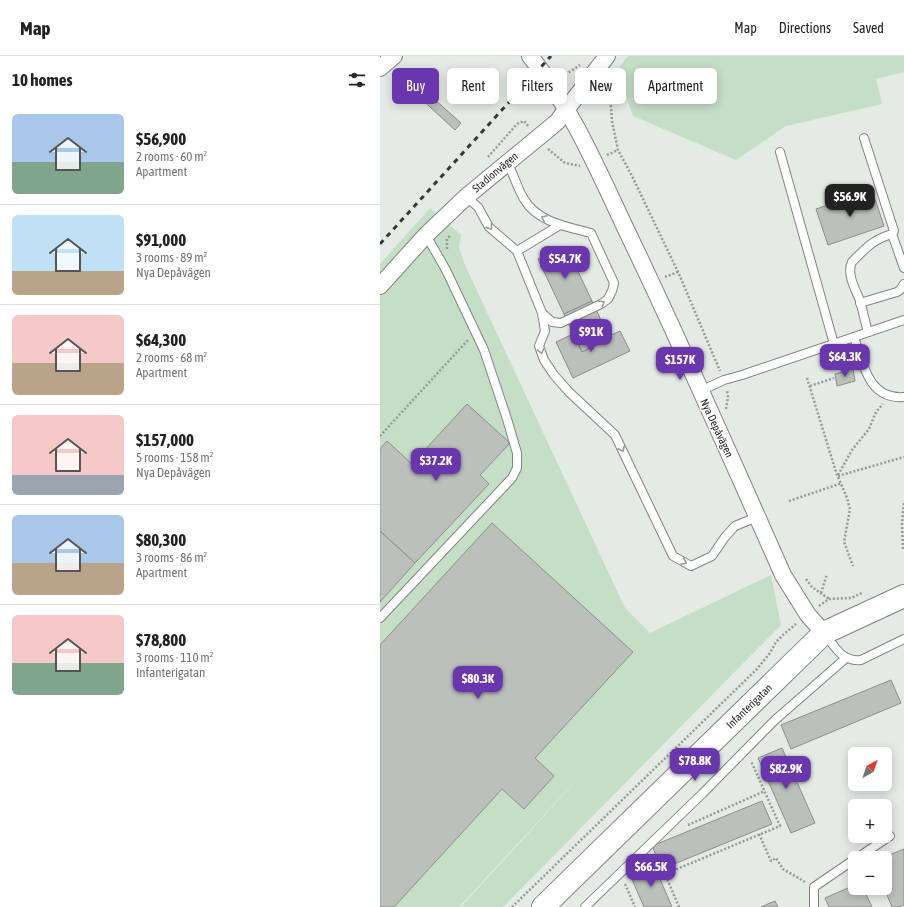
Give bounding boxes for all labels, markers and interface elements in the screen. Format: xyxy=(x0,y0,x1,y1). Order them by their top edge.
text: Map xyxy=(20,17,51,39)
text: Map xyxy=(734,20,757,36)
text: Directions xyxy=(779,20,831,36)
text: Saved xyxy=(853,20,884,36)
chip: Buy xyxy=(392,68,439,104)
chip: Rent xyxy=(447,68,499,104)
chip: Filters xyxy=(507,68,567,104)
chip: New xyxy=(575,68,626,104)
chip: Apartment xyxy=(634,68,717,104)
icon: filters xyxy=(346,69,368,91)
text: 10 homes xyxy=(12,70,73,90)
text: $56,900 xyxy=(136,129,186,149)
icon: home xyxy=(44,130,92,178)
text: 2 rooms · 60 m² xyxy=(136,149,207,164)
street label: Stadionvägen xyxy=(470,150,520,194)
text: Apartment xyxy=(136,164,187,179)
pin: $56.9K xyxy=(817,184,883,218)
text: $56.9K xyxy=(834,189,866,204)
one-way arrow xyxy=(540,214,547,222)
one-way arrow xyxy=(486,222,493,229)
text: $91,000 xyxy=(136,230,186,250)
icon: home xyxy=(44,231,92,279)
pin: $54.7K xyxy=(532,246,598,280)
text: 3 rooms · 89 m² xyxy=(136,250,207,265)
text: $54.7K xyxy=(549,251,581,266)
text: Nya Depåvägen xyxy=(136,265,211,280)
one-way arrow xyxy=(598,300,605,308)
pin: $91K xyxy=(567,319,615,353)
text: $91K xyxy=(579,324,603,339)
text: $64,300 xyxy=(136,330,186,350)
icon: home xyxy=(44,331,92,379)
pin: $64.3K xyxy=(812,344,878,378)
one-way arrow xyxy=(536,347,545,354)
pin: $157K xyxy=(652,347,708,381)
text: $64.3K xyxy=(829,349,861,364)
text: 2 rooms · 68 m² xyxy=(136,350,207,365)
text: $157K xyxy=(665,352,695,367)
text: Apartment xyxy=(136,365,187,380)
street label: Nya Depåvägen xyxy=(698,397,736,459)
text: $157,000 xyxy=(136,430,194,450)
icon: home xyxy=(44,431,92,479)
one-way arrow xyxy=(617,445,625,453)
pin: $37.2K xyxy=(403,448,469,482)
text: 5 rooms · 158 m² xyxy=(136,450,213,465)
text: $37.2K xyxy=(420,453,452,468)
text: Nya Depåvägen xyxy=(136,465,211,480)
text: $80,300 xyxy=(136,530,186,550)
icon: home xyxy=(44,531,92,579)
text: 3 rooms · 86 m² xyxy=(136,550,207,565)
one-way arrow xyxy=(679,557,687,564)
text: Apartment xyxy=(136,565,187,580)
text: $78,800 xyxy=(136,630,186,650)
icon: home xyxy=(44,631,92,679)
text: 3 rooms · 110 m² xyxy=(136,650,213,665)
text: Infanterigatan xyxy=(136,665,205,680)
pin: $80.3K xyxy=(445,666,511,700)
text: $80.3K xyxy=(462,671,494,686)
street label: Infanterigatan xyxy=(724,681,774,731)
north arrow xyxy=(848,747,892,791)
map controls xyxy=(848,747,892,895)
pin: $78.8K xyxy=(662,748,728,782)
text: $78.8K xyxy=(679,753,711,768)
pin: $82.9K xyxy=(753,756,819,790)
text: $82.9K xyxy=(770,761,802,776)
button: + xyxy=(848,799,892,843)
button: − xyxy=(848,851,892,895)
pin: $66.5K xyxy=(618,854,684,888)
text: $66.5K xyxy=(635,859,667,874)

